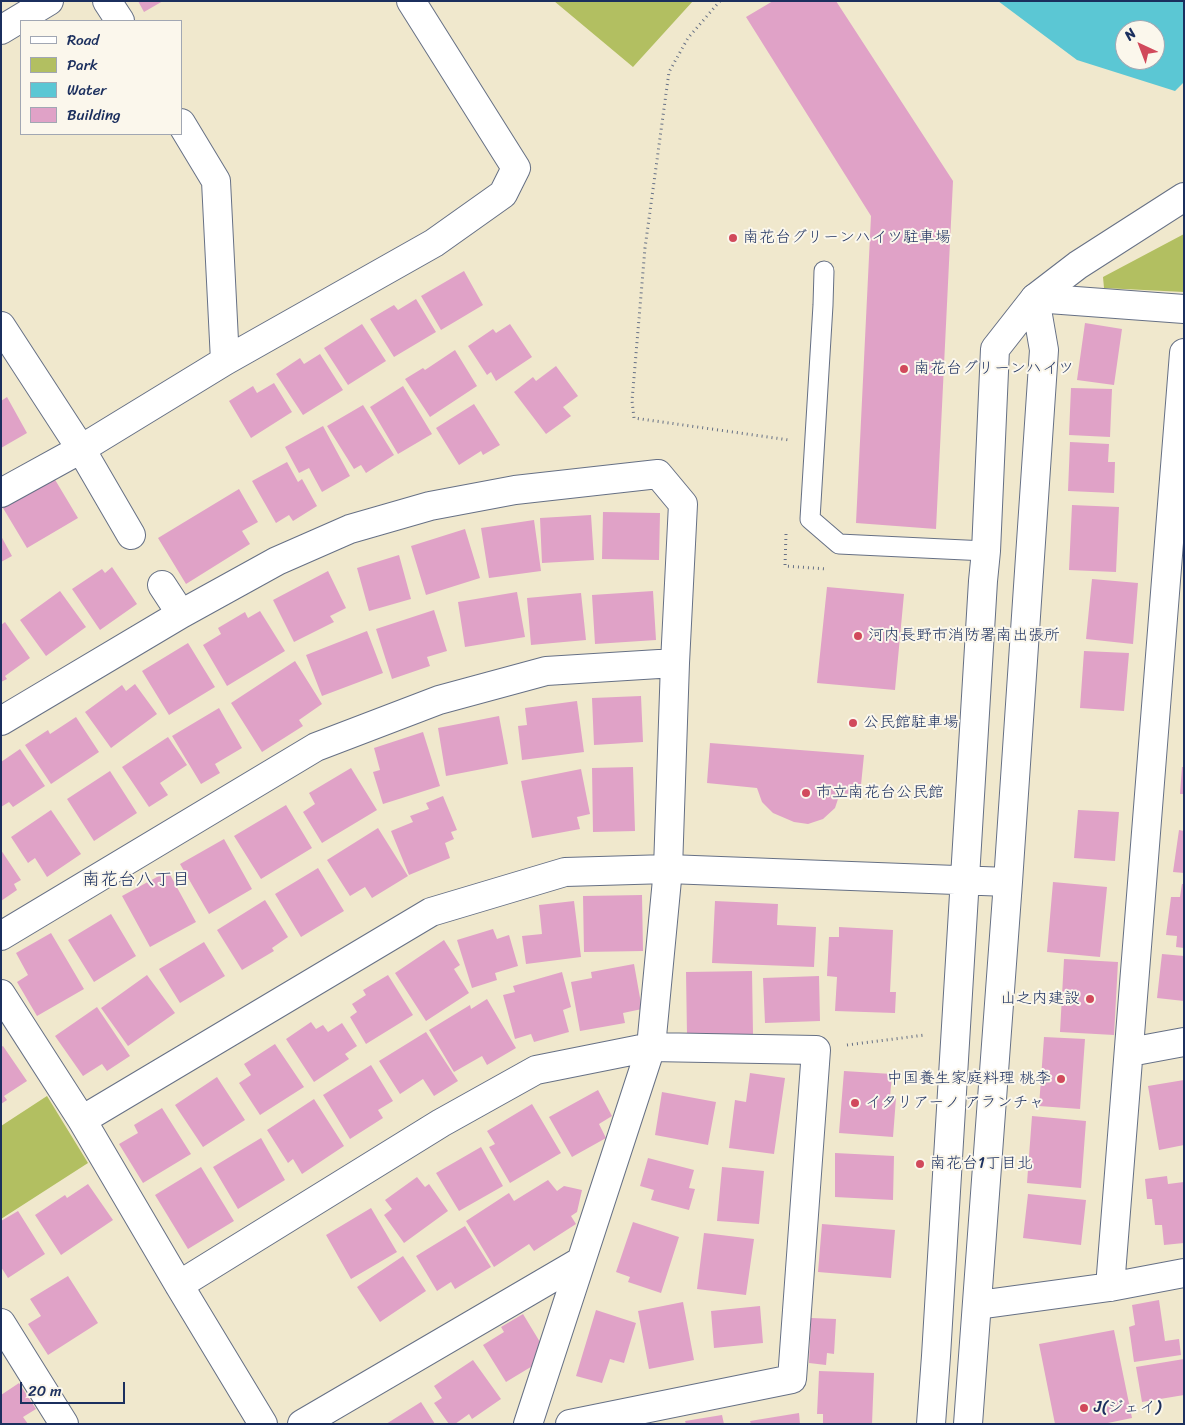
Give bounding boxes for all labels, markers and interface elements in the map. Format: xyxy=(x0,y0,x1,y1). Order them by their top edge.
legend xyxy=(20,20,182,135)
north arrow xyxy=(1115,20,1165,70)
text: N xyxy=(1118,22,1142,47)
text: Road xyxy=(67,27,99,53)
text: Park xyxy=(67,52,98,78)
text: Water xyxy=(67,77,107,103)
text: Building xyxy=(67,102,121,128)
place label: 南花台グリーンハイツ駐車場 xyxy=(743,228,951,248)
marker: 南花台グリーンハイツ駐車場 xyxy=(727,232,739,244)
place label: 南花台グリーンハイツ xyxy=(914,359,1074,379)
marker: 南花台グリーンハイツ xyxy=(898,363,910,375)
place label: 河内長野市消防署南出張所 xyxy=(868,626,1060,646)
marker: 河内長野市消防署南出張所 xyxy=(852,630,864,642)
place label: 公民館駐車場 xyxy=(863,713,959,733)
marker: 公民館駐車場 xyxy=(847,717,859,729)
place label: 市立南花台公民館 xyxy=(816,783,944,803)
marker: 市立南花台公民館 xyxy=(800,787,812,799)
district label: 南花台八丁目 xyxy=(82,869,190,891)
place label: 山之内建設 xyxy=(1000,989,1080,1009)
marker: 山之内建設 xyxy=(1084,993,1096,1005)
place label: 中国養生家庭料理 桃李 xyxy=(887,1069,1051,1089)
marker: 中国養生家庭料理 桃李 xyxy=(1055,1073,1067,1085)
place label: イタリアーノ アランチャ xyxy=(865,1093,1045,1113)
marker: イタリアーノ アランチャ xyxy=(849,1097,861,1109)
place label: 南花台1丁目北 xyxy=(930,1154,1033,1174)
marker: 南花台1丁目北 xyxy=(914,1158,926,1170)
scale bar xyxy=(22,1372,128,1404)
text: 20 m xyxy=(28,1378,62,1404)
place label: J(ジェイ) xyxy=(1094,1398,1161,1418)
marker: J(ジェイ) xyxy=(1078,1402,1090,1414)

